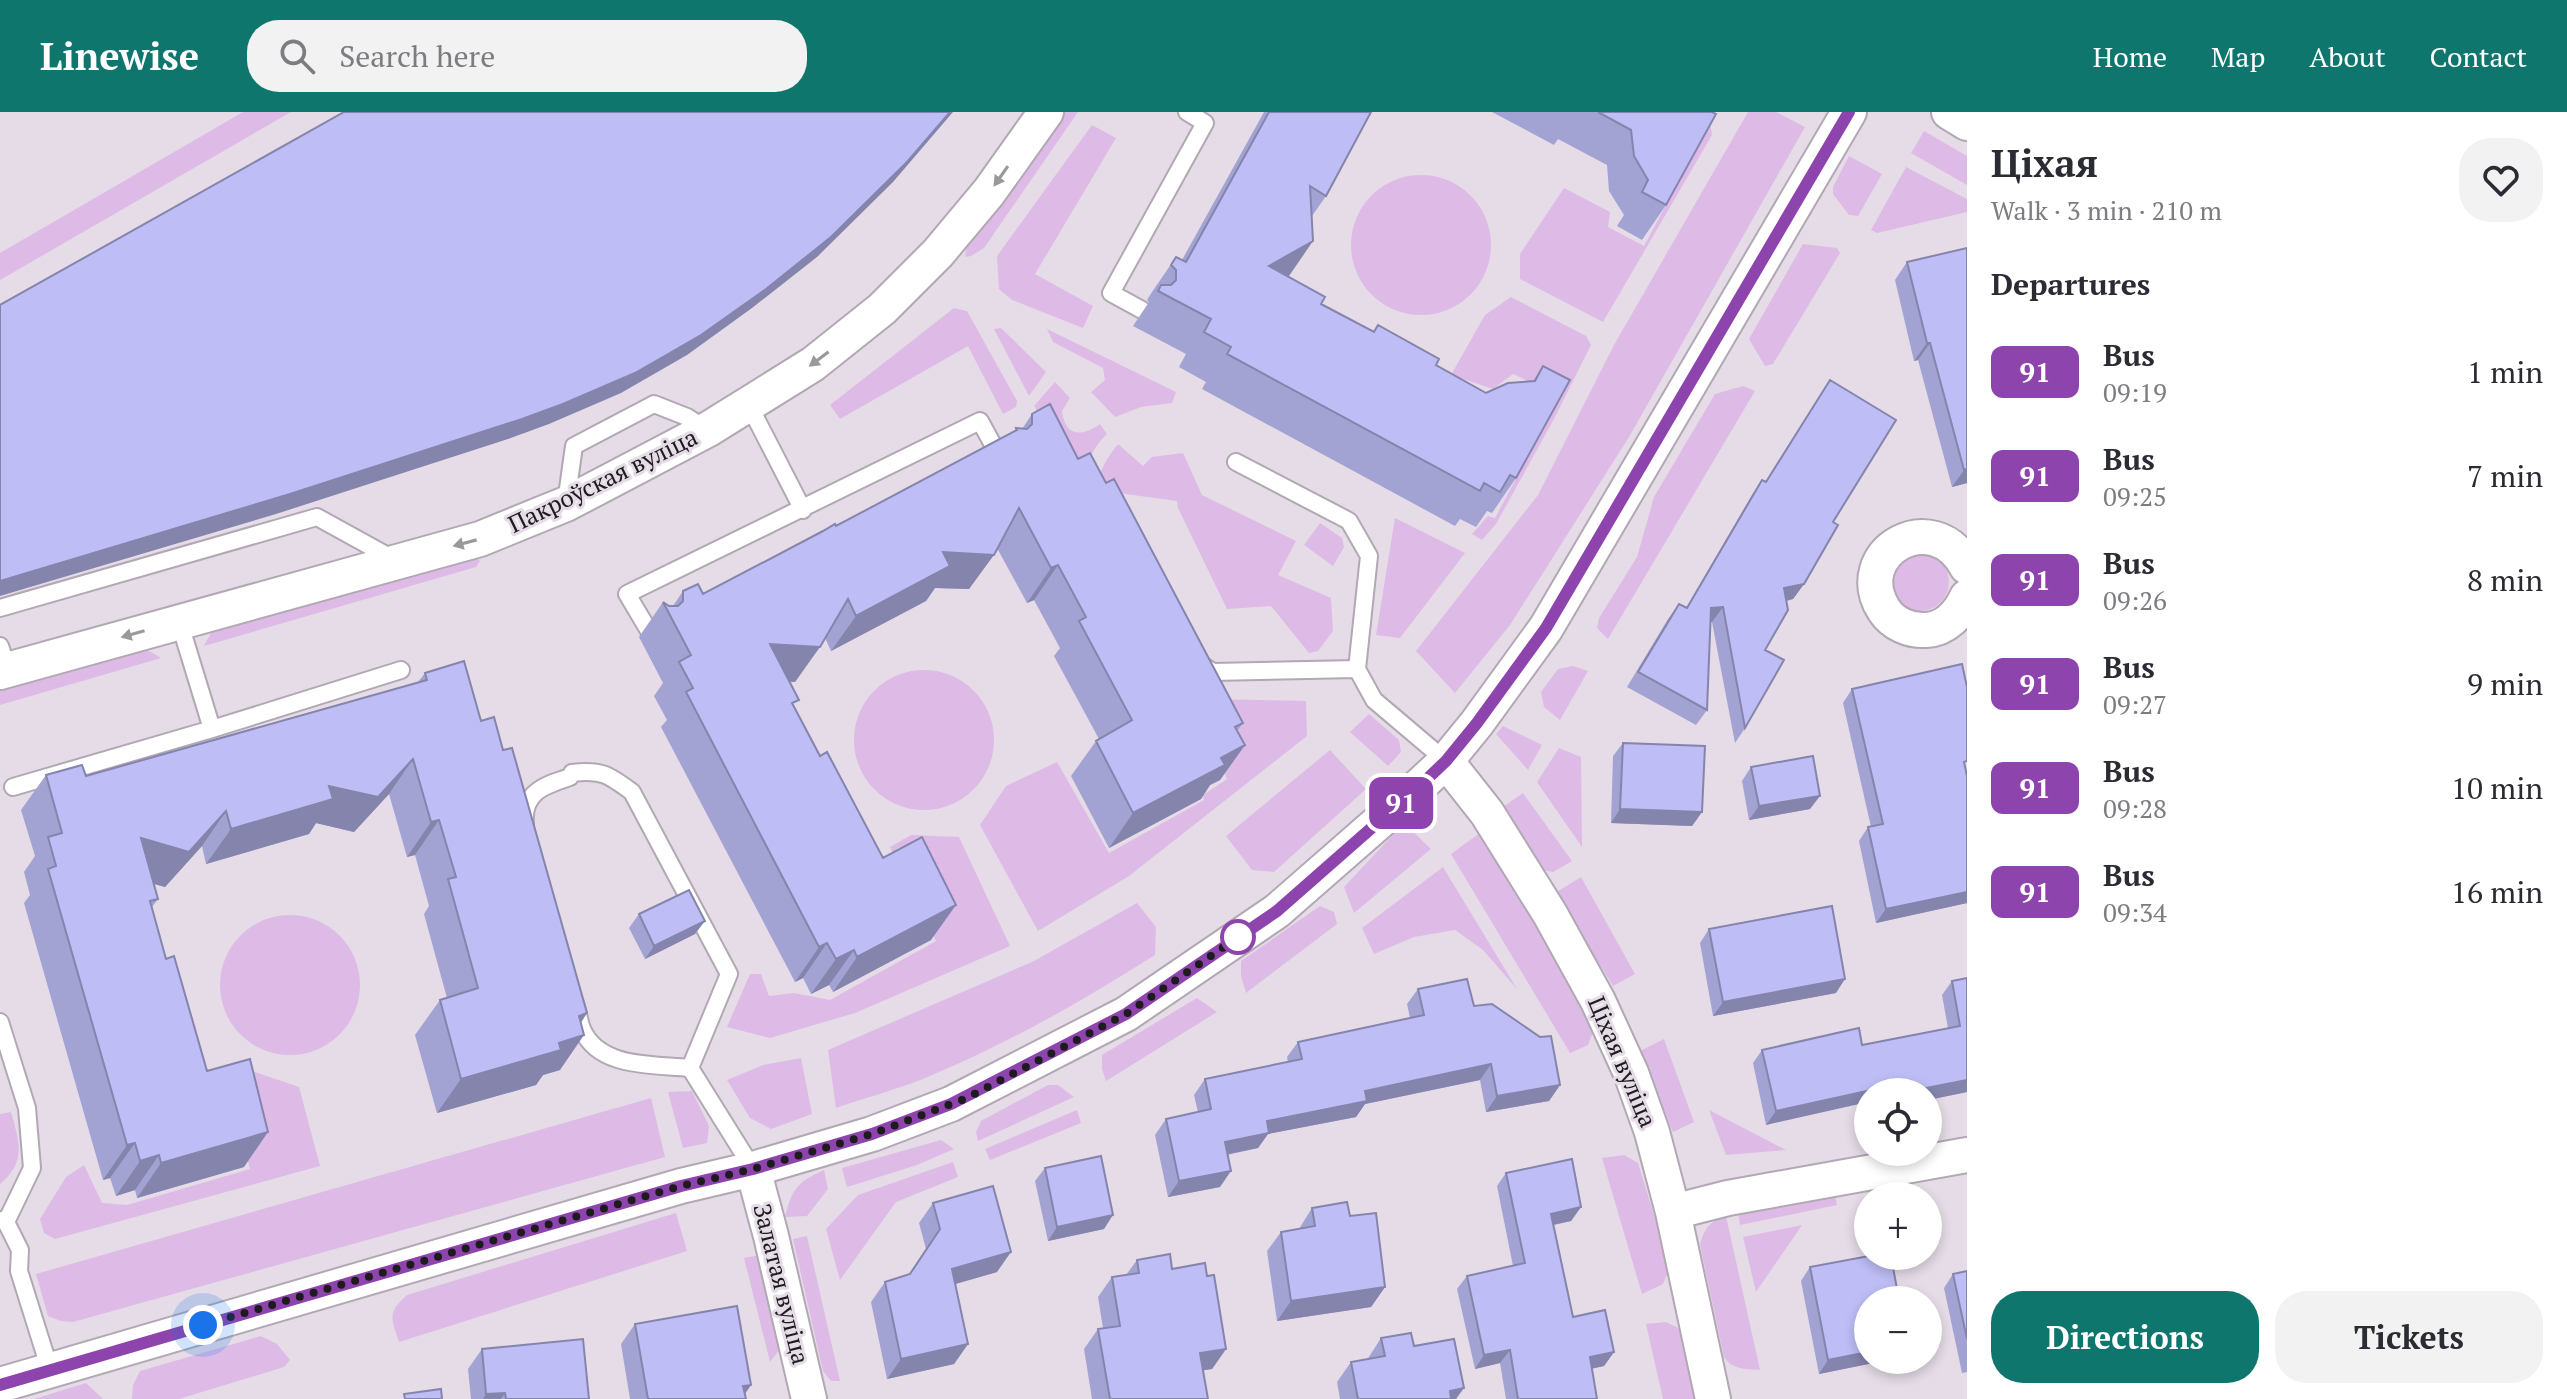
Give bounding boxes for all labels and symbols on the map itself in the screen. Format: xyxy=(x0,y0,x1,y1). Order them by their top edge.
one-way arrow xyxy=(994,165,1009,186)
one-way arrow xyxy=(808,351,829,367)
street label: Пакроўская вуліца xyxy=(503,420,703,540)
one-way arrow xyxy=(452,537,476,550)
one-way arrow xyxy=(121,628,145,641)
line badge: 91 xyxy=(1365,777,1437,829)
unlabelled marker xyxy=(1221,920,1255,954)
street label: Ціхая вуліца xyxy=(1581,991,1665,1132)
street label: Залатая вуліца xyxy=(747,1200,817,1367)
your location xyxy=(183,1305,223,1345)

